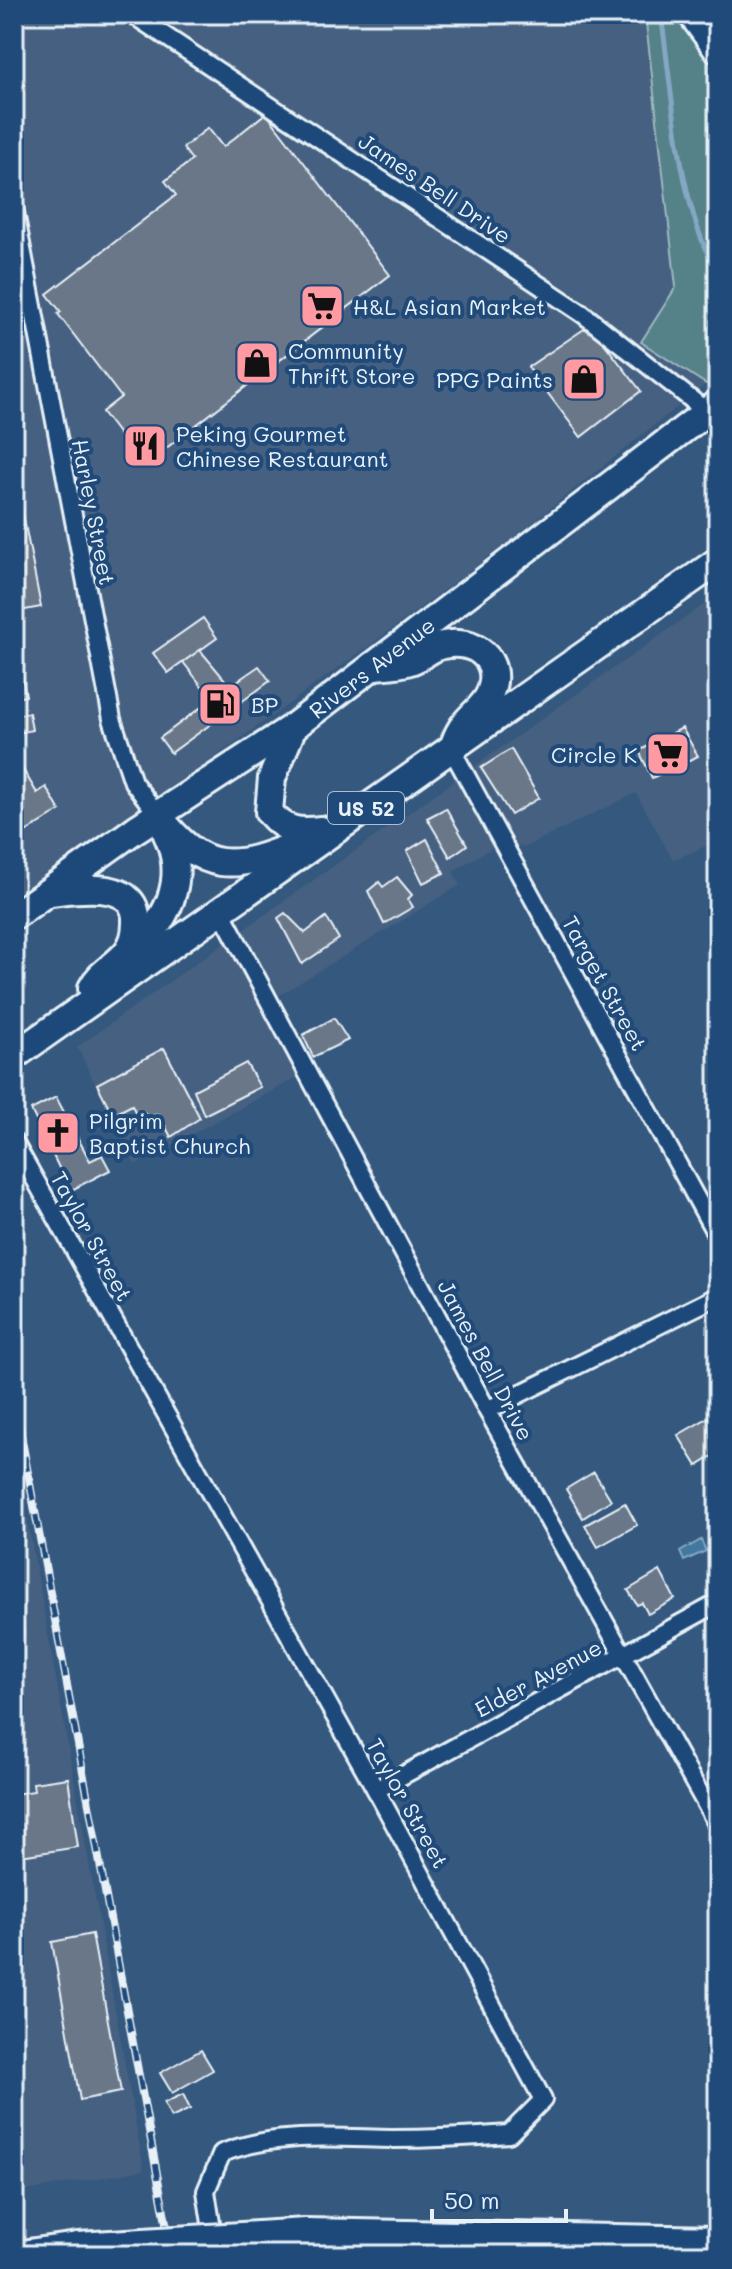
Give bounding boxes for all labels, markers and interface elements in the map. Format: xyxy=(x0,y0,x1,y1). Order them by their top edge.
street label: James Bell Drive xyxy=(353,126,517,250)
supermarket icon: H&L Asian Market xyxy=(298,282,346,330)
place label: H&L Asian Market xyxy=(353,292,546,321)
place label: Community Thrift Store xyxy=(288,336,416,390)
shop icon: Community Thrift Store xyxy=(233,339,281,387)
shop icon: PPG Paints xyxy=(560,355,608,403)
place label: PPG Paints xyxy=(436,365,553,394)
place label: Peking Gourmet Chinese Restaurant xyxy=(176,419,388,473)
restaurant icon: Peking Gourmet Chinese Restaurant xyxy=(121,422,169,470)
street label: Harley Street xyxy=(66,437,122,587)
street label: Rivers Avenue xyxy=(303,610,441,724)
fuel station icon: BP xyxy=(196,680,244,728)
place label: BP xyxy=(251,690,278,719)
supermarket icon: Circle K xyxy=(644,730,692,778)
place label: Circle K xyxy=(551,740,637,769)
road number: US 52 xyxy=(328,792,404,824)
street label: Target Street xyxy=(556,910,654,1056)
place label: Pilgrim Baptist Church xyxy=(89,1106,250,1160)
church icon: Pilgrim Baptist Church xyxy=(34,1109,82,1157)
street label: Taylor Street xyxy=(44,1166,140,1306)
street label: James Bell Drive xyxy=(431,1275,541,1445)
street label: Elder Avenue xyxy=(469,1632,607,1724)
street label: Taylor Street xyxy=(360,1733,456,1873)
scale bar xyxy=(432,2173,566,2223)
text: 50 m xyxy=(444,2184,500,2215)

